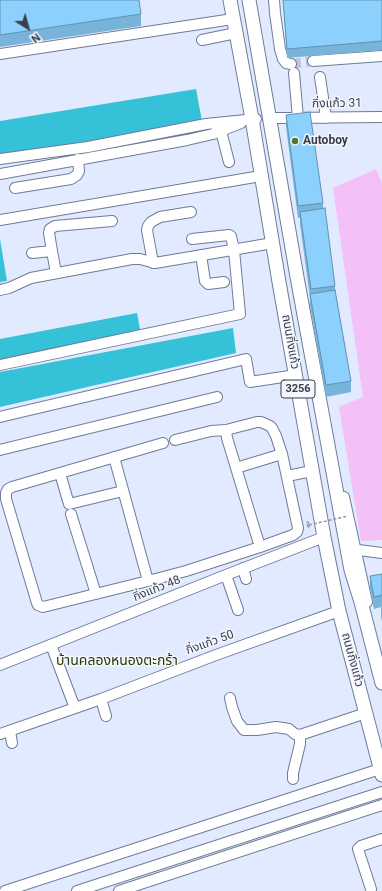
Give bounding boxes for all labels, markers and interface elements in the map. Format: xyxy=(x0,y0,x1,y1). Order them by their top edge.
north arrow xyxy=(8,8,48,48)
text: N xyxy=(29,30,43,46)
street label: กิ่งแก้ว 31 xyxy=(312,96,362,112)
place label: Autoboy xyxy=(303,134,348,148)
marker: Autoboy xyxy=(290,136,300,146)
street label: ถนนกิ่งแก้ว xyxy=(278,313,302,371)
road number: 3256 xyxy=(281,380,315,398)
street label: กิ่งแก้ว 48 xyxy=(131,573,183,605)
street label: กิ่งแก้ว 50 xyxy=(184,628,236,658)
street label: ถนนกิ่งแก้ว xyxy=(338,631,366,689)
district label: บ้านคลองหนองตะกร้า xyxy=(56,653,178,669)

